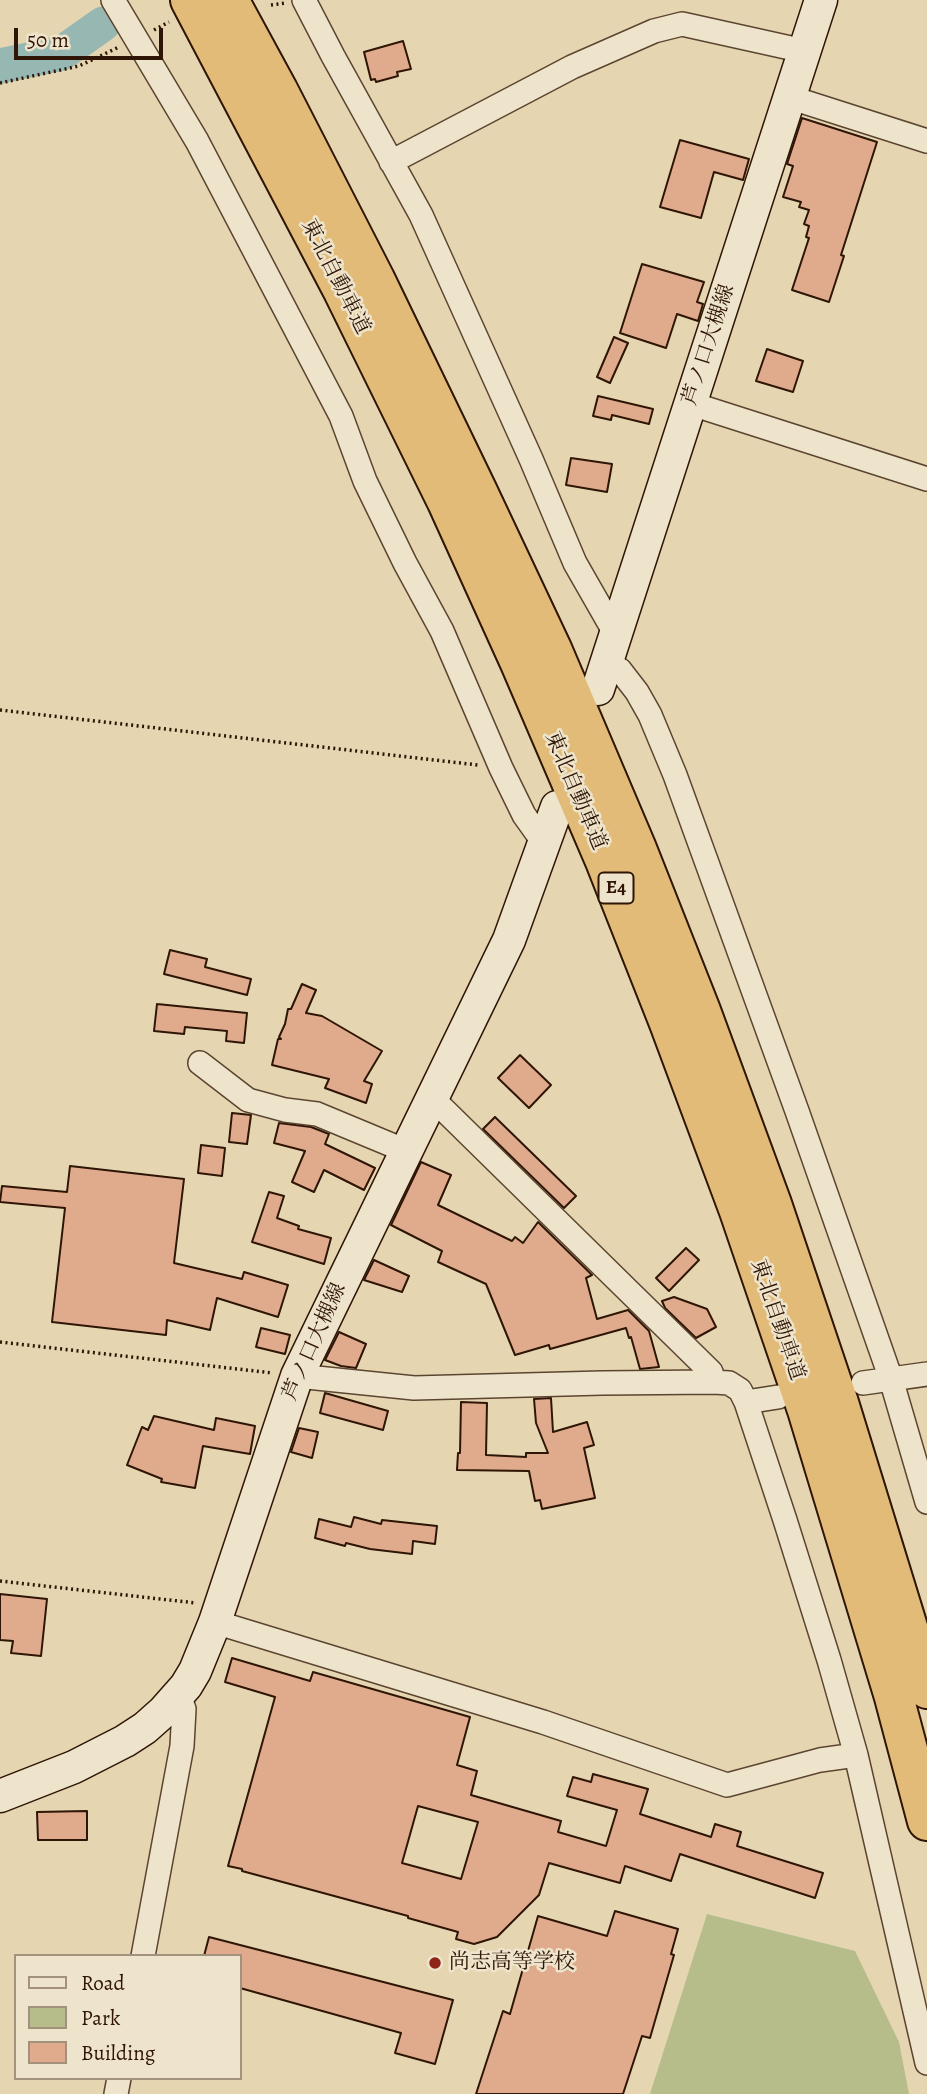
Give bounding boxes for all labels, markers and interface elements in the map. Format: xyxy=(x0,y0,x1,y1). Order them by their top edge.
scale bar xyxy=(18,14,166,58)
text: 50 m xyxy=(27,26,69,54)
street label: 東北自動車道 xyxy=(295,215,375,339)
street label: 芦ノ口大槻線 xyxy=(678,281,740,409)
street label: 東北自動車道 xyxy=(539,728,611,854)
road number: E4 xyxy=(598,873,634,904)
street label: 東北自動車道 xyxy=(745,1256,809,1384)
street label: 芦ノ口大槻線 xyxy=(278,1279,352,1405)
place label: 尚志高等学校 xyxy=(449,1950,575,1976)
legend xyxy=(14,1954,242,2080)
marker: 尚志高等学校 xyxy=(427,1955,443,1971)
text: Road xyxy=(81,1969,125,1997)
text: Park xyxy=(81,2004,120,2032)
text: Building xyxy=(81,2039,155,2067)

